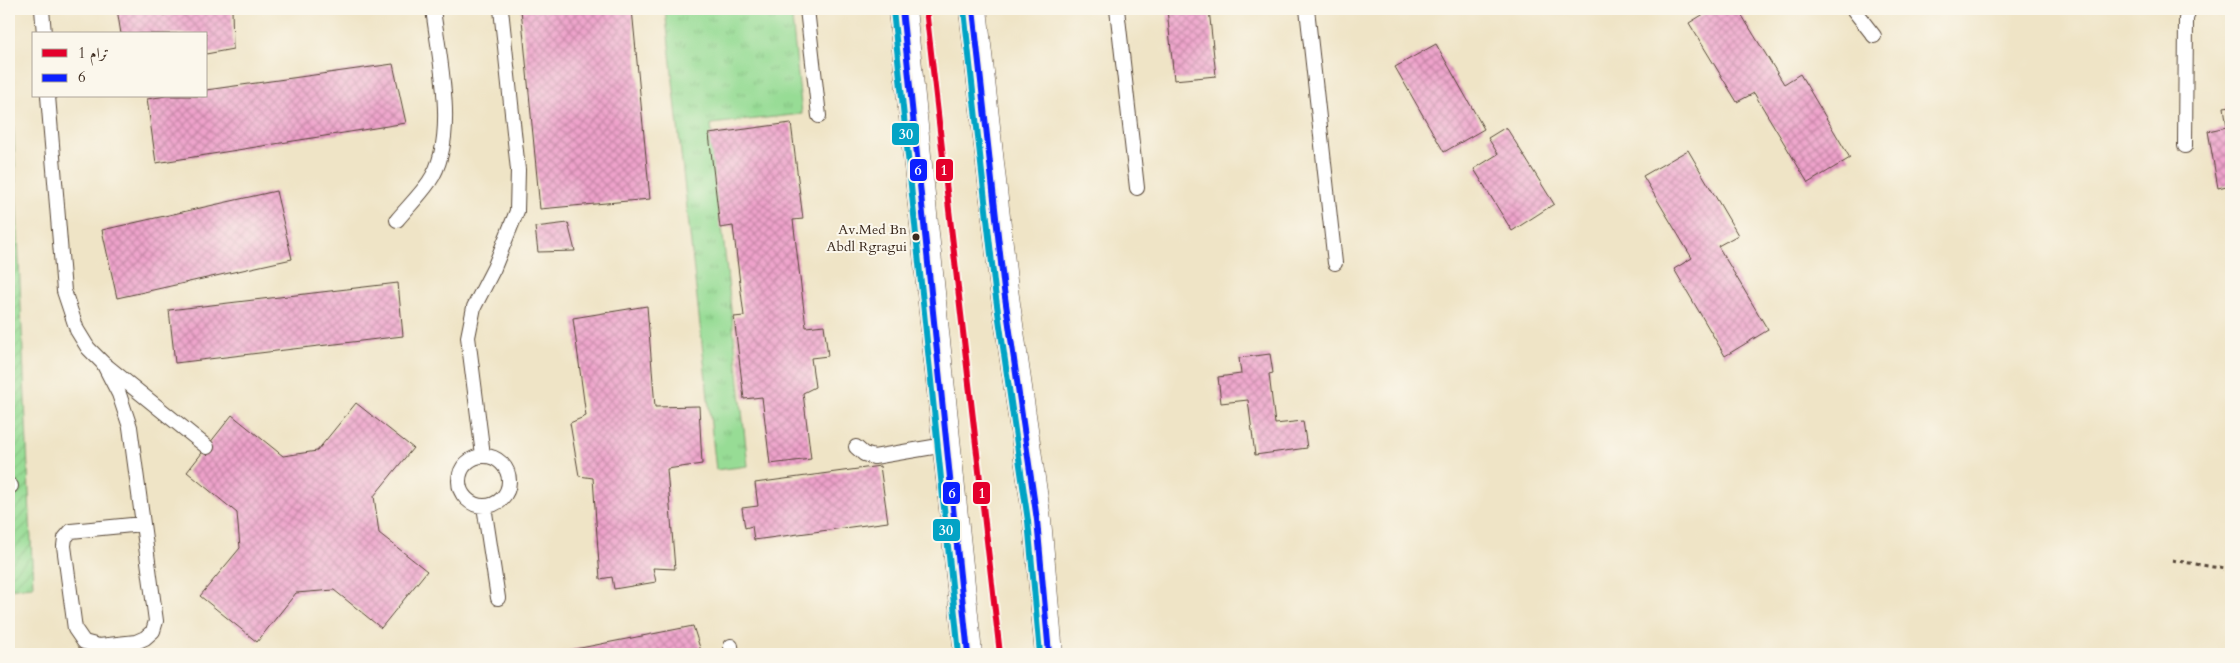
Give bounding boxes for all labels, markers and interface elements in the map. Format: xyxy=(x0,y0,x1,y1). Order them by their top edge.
legend xyxy=(32,32,208,98)
text: ترام 1 xyxy=(78,43,109,66)
text: 6 xyxy=(78,67,86,87)
line badge: 30 xyxy=(891,122,920,146)
text: 30 xyxy=(899,125,913,144)
line badge: 6 xyxy=(909,158,928,182)
line badge: 1 xyxy=(935,158,954,182)
text: 6 xyxy=(914,161,922,180)
text: 1 xyxy=(940,161,948,180)
place label: Av.Med Bn Abdl Rgragui xyxy=(827,220,907,256)
marker: Av.Med Bn Abdl Rgragui xyxy=(911,232,921,242)
line badge: 6 xyxy=(942,481,961,505)
line badge: 1 xyxy=(972,481,991,505)
text: 6 xyxy=(948,484,956,503)
text: 1 xyxy=(978,484,986,503)
line badge: 30 xyxy=(932,518,961,542)
text: 30 xyxy=(939,521,953,540)

